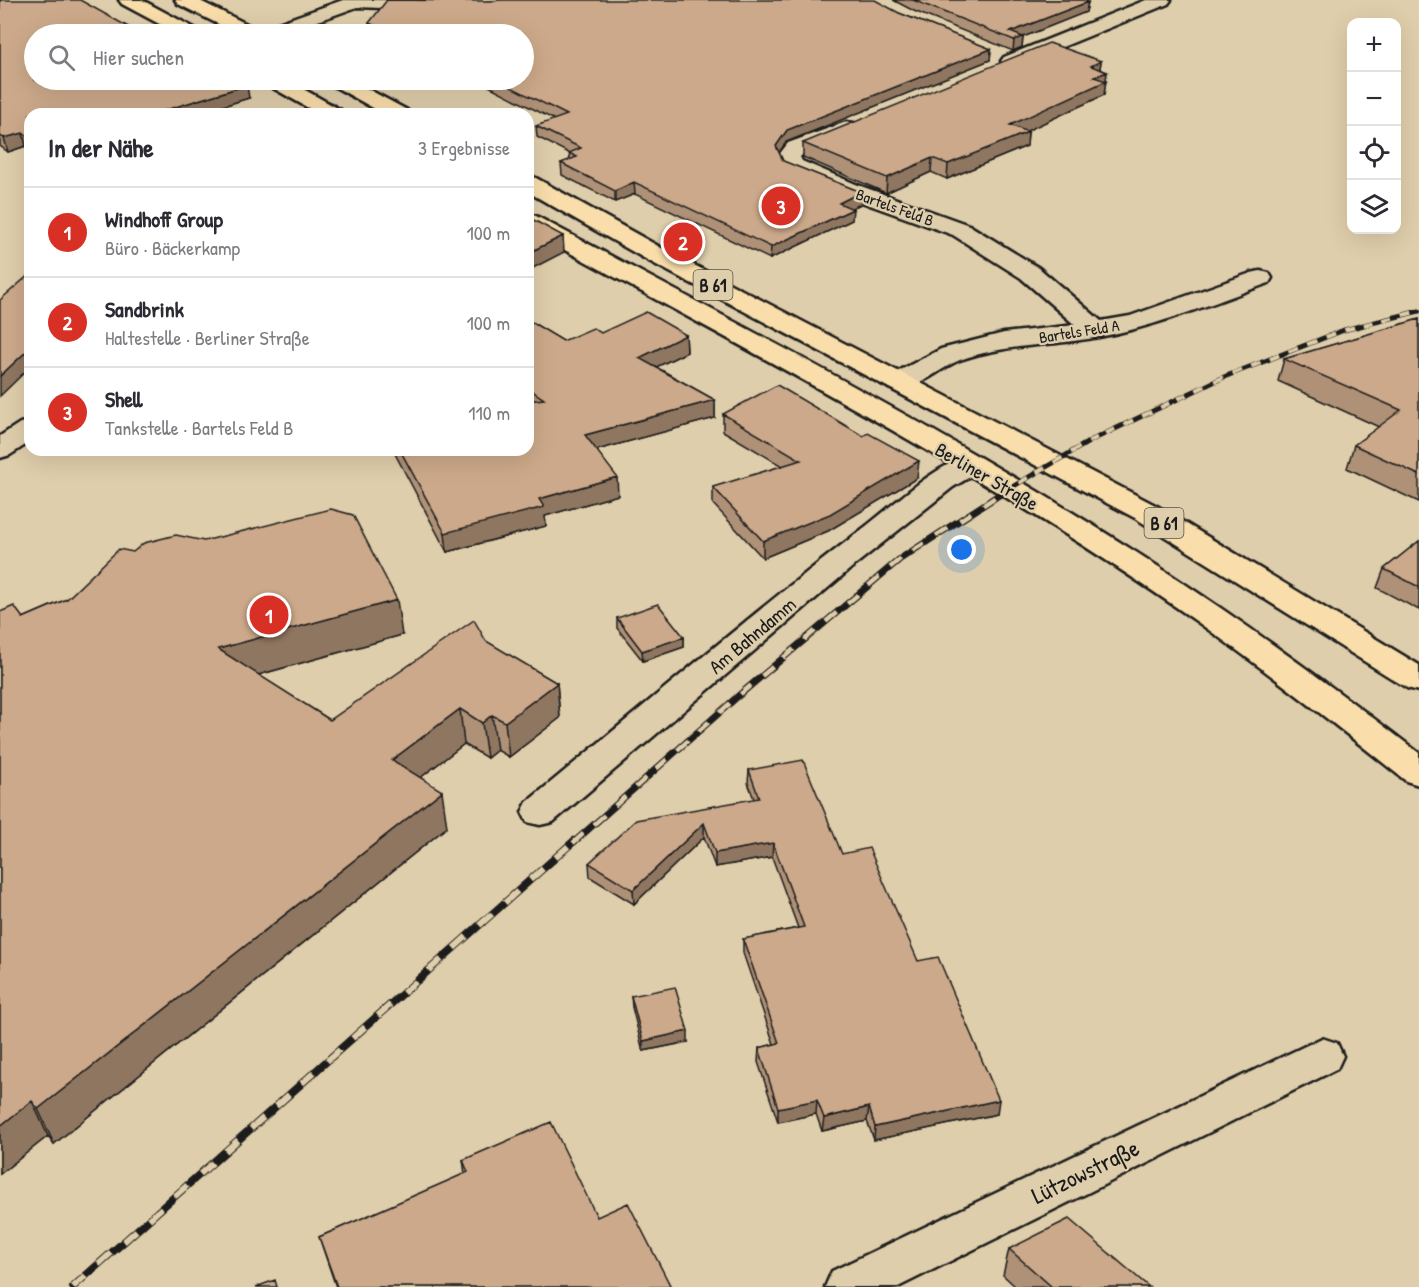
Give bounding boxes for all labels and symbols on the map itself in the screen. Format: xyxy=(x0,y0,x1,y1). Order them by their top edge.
street label: Bartels Feld B xyxy=(853,183,937,231)
pin: 3 xyxy=(762,184,800,228)
pin: 2 xyxy=(664,220,702,264)
road number: B 61 xyxy=(694,270,732,300)
street label: Bartels Feld A xyxy=(1037,314,1121,348)
street label: Berliner Straße xyxy=(930,436,1044,516)
road number: B 61 xyxy=(1144,508,1184,538)
your location xyxy=(947,535,976,564)
street label: Am Bahndamm xyxy=(703,591,801,679)
pin: 1 xyxy=(250,592,288,638)
street label: Lützowstraße xyxy=(1026,1131,1145,1211)

